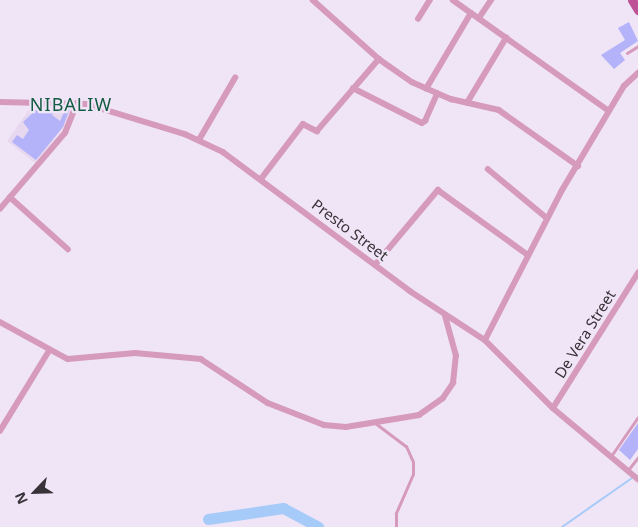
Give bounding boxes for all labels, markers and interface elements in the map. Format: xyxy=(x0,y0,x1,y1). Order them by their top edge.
district label: NIBALIW xyxy=(29,93,113,115)
street label: Presto Street xyxy=(308,195,392,265)
street label: De Vera Street xyxy=(551,287,619,381)
north arrow xyxy=(10,467,60,517)
text: N xyxy=(10,489,32,507)

